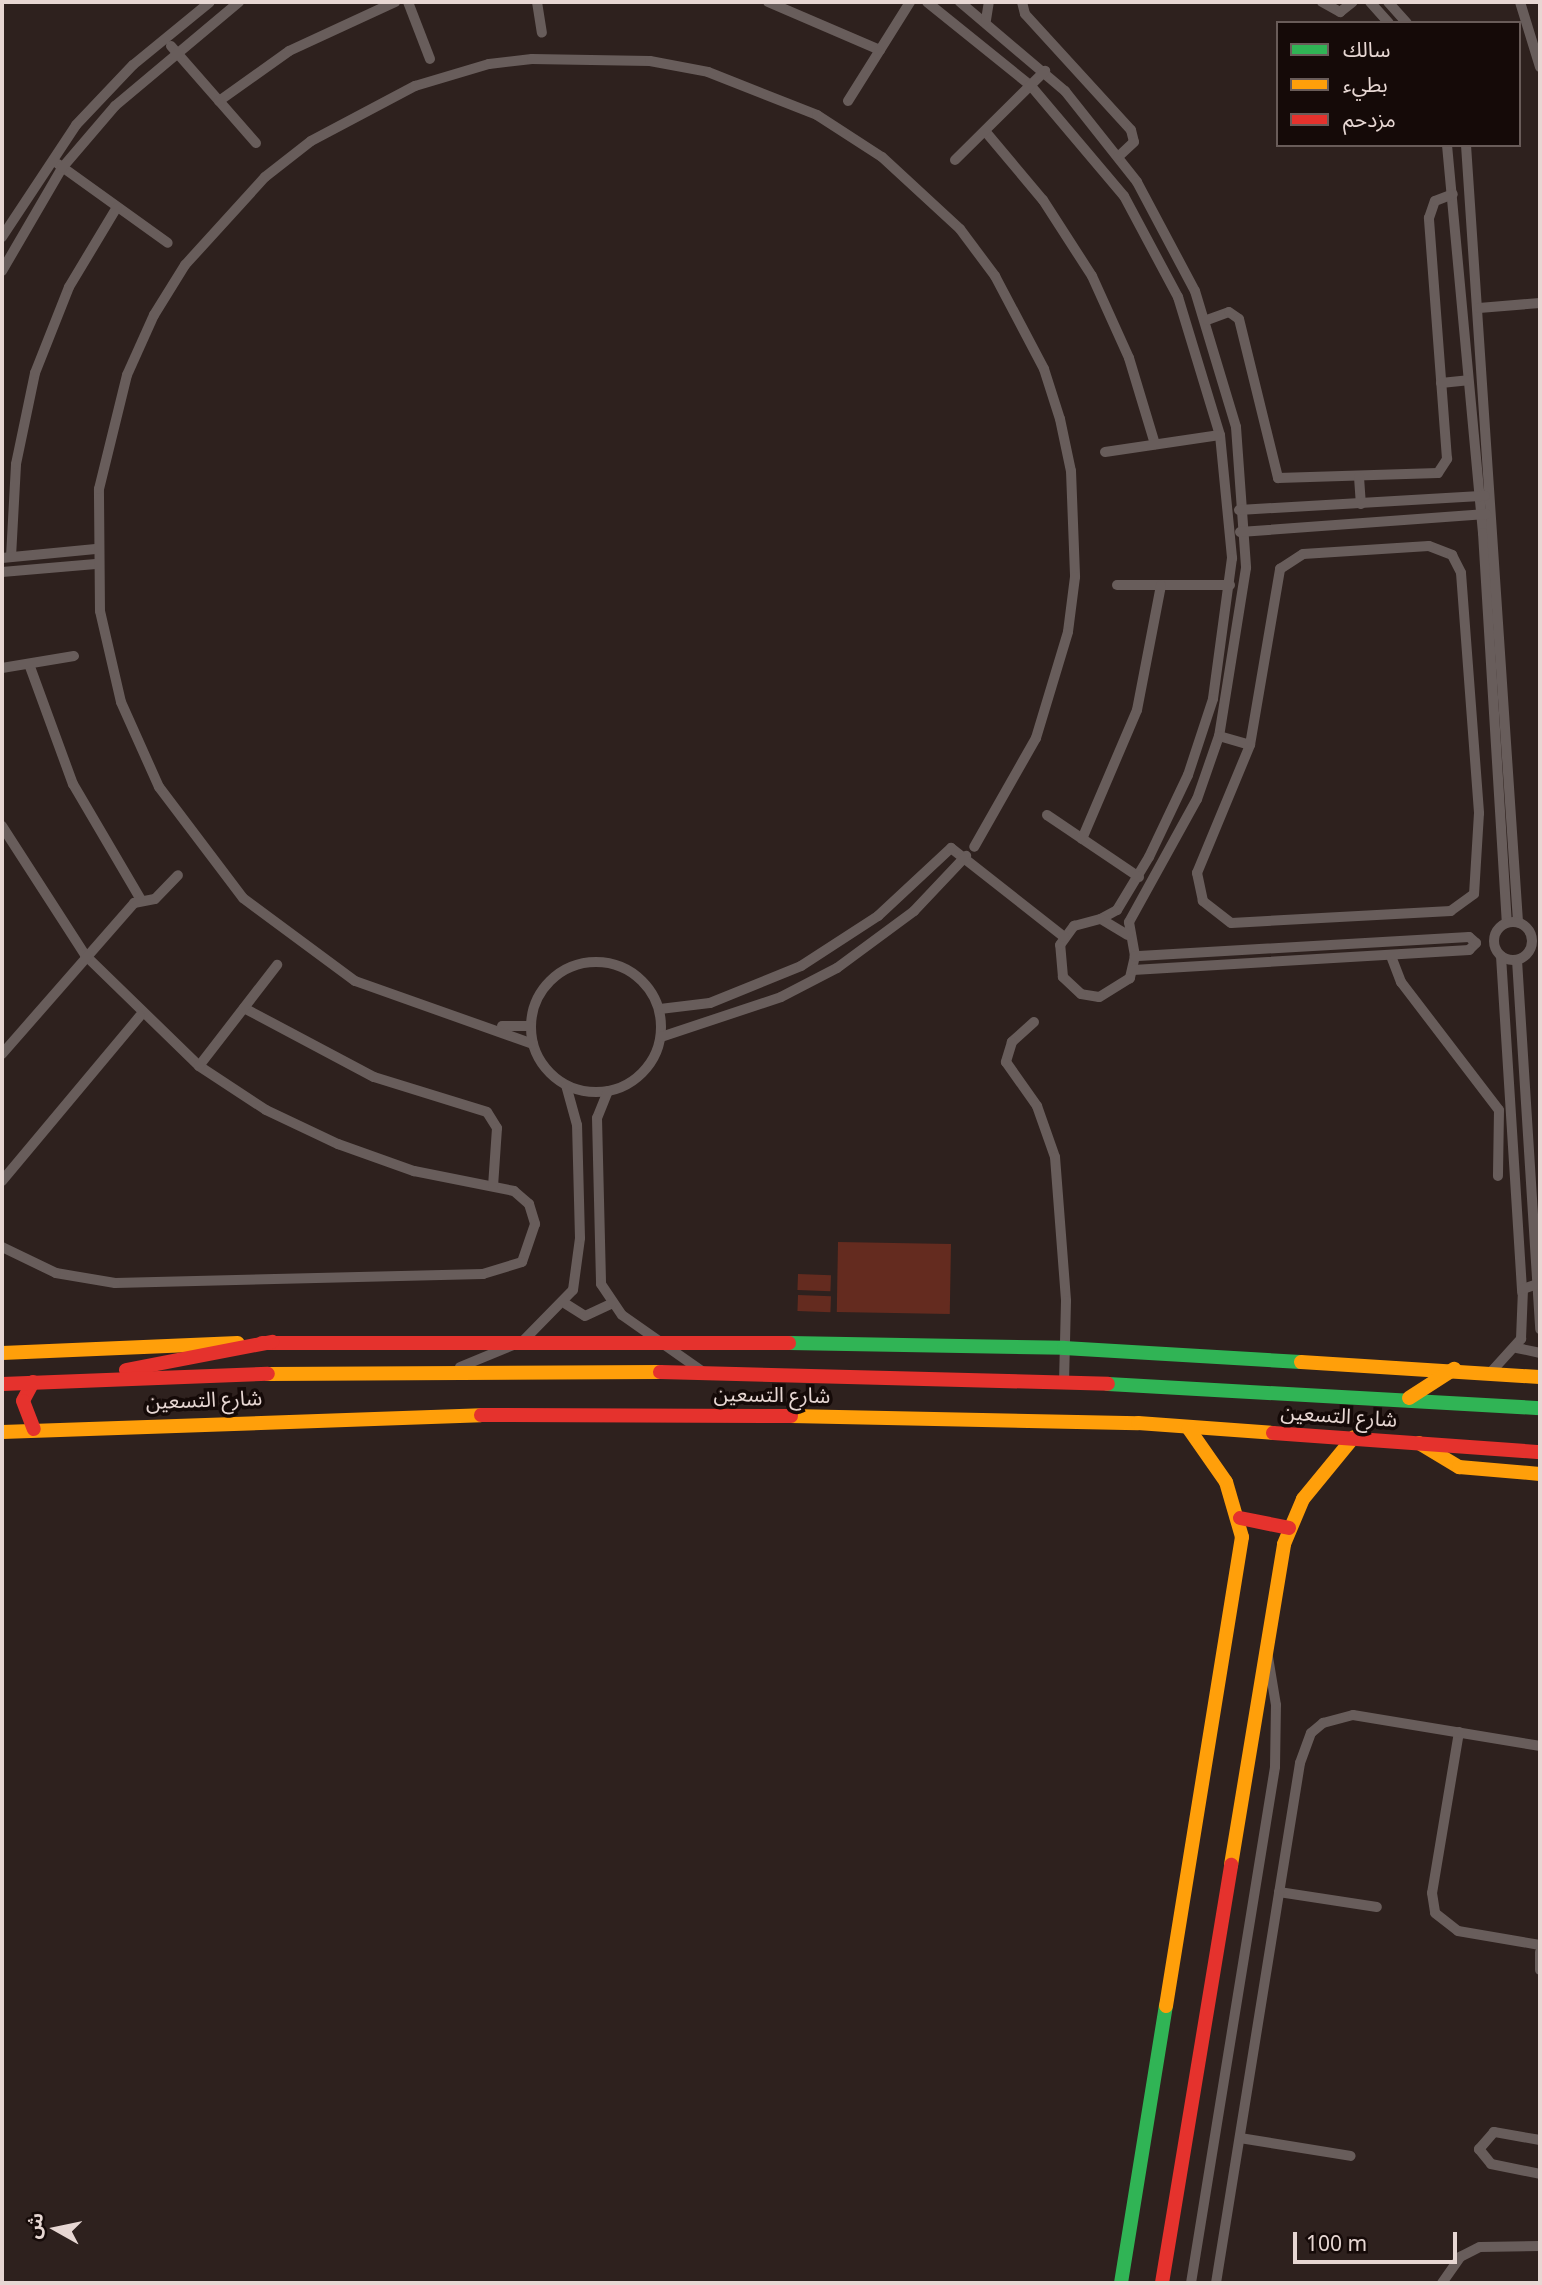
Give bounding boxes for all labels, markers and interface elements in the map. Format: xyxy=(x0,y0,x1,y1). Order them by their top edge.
legend xyxy=(1276,21,1521,147)
text: سالك xyxy=(1343,28,1390,72)
text: بطيء xyxy=(1343,63,1388,107)
text: مزدحم xyxy=(1343,98,1396,142)
street label: شارع التسعين xyxy=(713,1381,831,1409)
street label: شارع التسعين xyxy=(145,1385,263,1415)
street label: شارع التسعين xyxy=(1280,1399,1398,1433)
north arrow xyxy=(21,2194,91,2264)
text: ش xyxy=(13,2210,57,2242)
scale bar xyxy=(1297,2218,1462,2262)
text: 100 m xyxy=(1306,2222,1367,2266)

